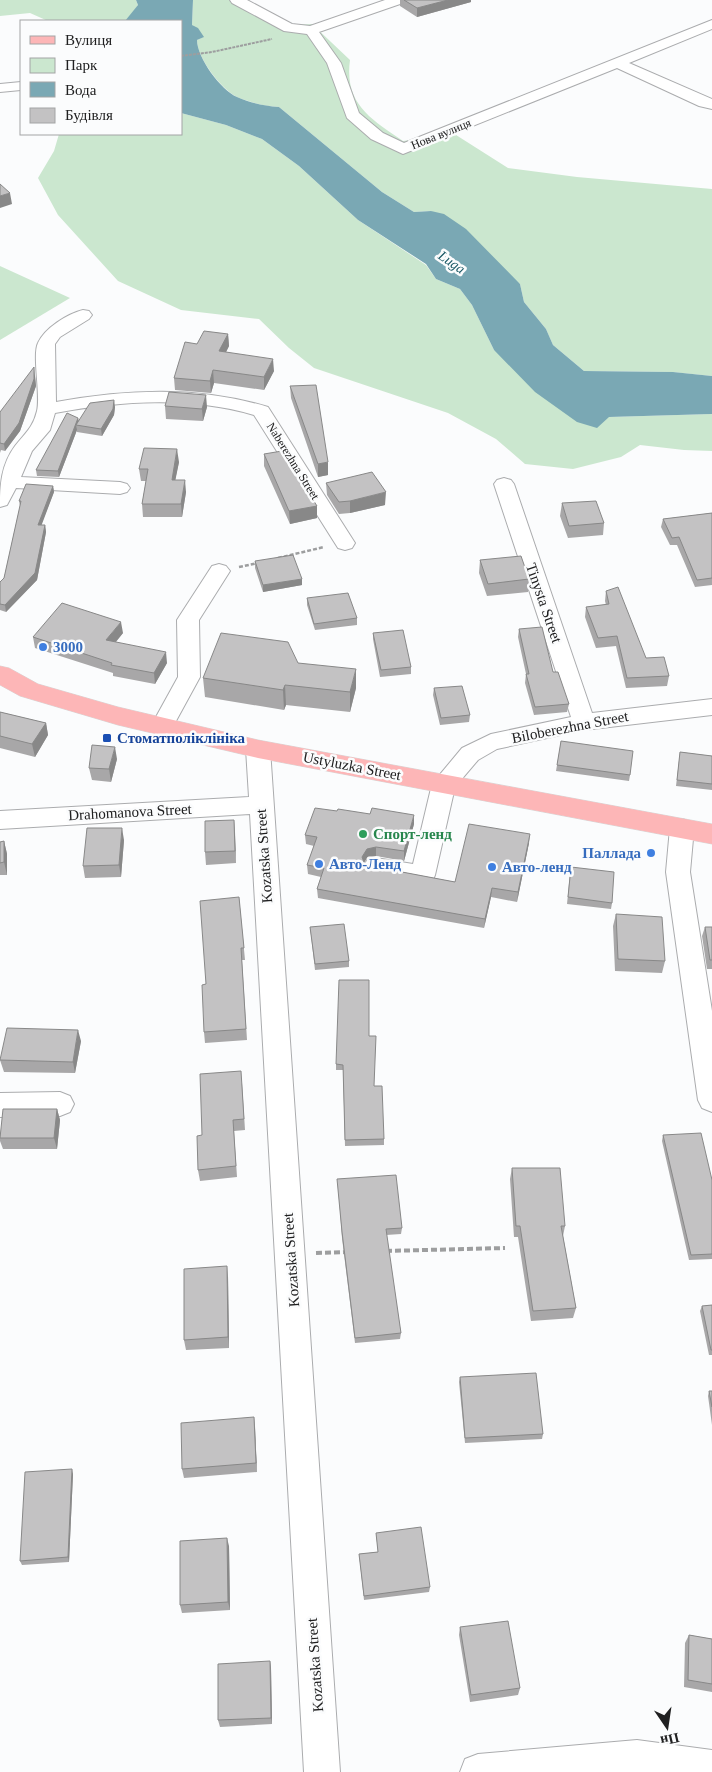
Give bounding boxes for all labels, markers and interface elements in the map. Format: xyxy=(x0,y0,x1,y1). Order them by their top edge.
legend xyxy=(20,20,182,135)
text: Вулиця xyxy=(65,32,112,48)
text: Парк xyxy=(65,57,98,73)
text: Вода xyxy=(65,82,97,98)
text: Будівля xyxy=(65,107,113,123)
street label: Нова вулиця xyxy=(409,115,474,152)
water label: Luga xyxy=(435,247,468,277)
street label: Naberezhna Street xyxy=(264,420,323,503)
street label: Tinysta Street xyxy=(523,561,565,646)
place label: 3000 xyxy=(53,639,83,655)
marker: 3000 xyxy=(37,641,49,653)
street label: Biloberezhna Street xyxy=(510,708,631,746)
place label: Стоматполіклініка xyxy=(117,730,246,746)
marker: Стоматполіклініка xyxy=(101,732,113,744)
street label: Ustyluzka Street xyxy=(302,749,403,784)
street label: Drahomanova Street xyxy=(68,801,193,823)
street label: Kozatska Street xyxy=(253,807,275,904)
place label: Спорт-ленд xyxy=(373,826,452,842)
marker: Спорт-ленд xyxy=(357,828,369,840)
place label: Паллада xyxy=(582,845,641,861)
marker: Паллада xyxy=(645,847,657,859)
place label: Авто-Ленд xyxy=(329,856,402,872)
marker: Авто-Ленд xyxy=(313,858,325,870)
place label: Авто-ленд xyxy=(502,859,572,875)
marker: Авто-ленд xyxy=(486,861,498,873)
street label: Kozatska Street xyxy=(280,1211,302,1308)
street label: Kozatska Street xyxy=(304,1616,326,1713)
north arrow xyxy=(642,1702,692,1752)
text: Пн xyxy=(659,1730,681,1749)

